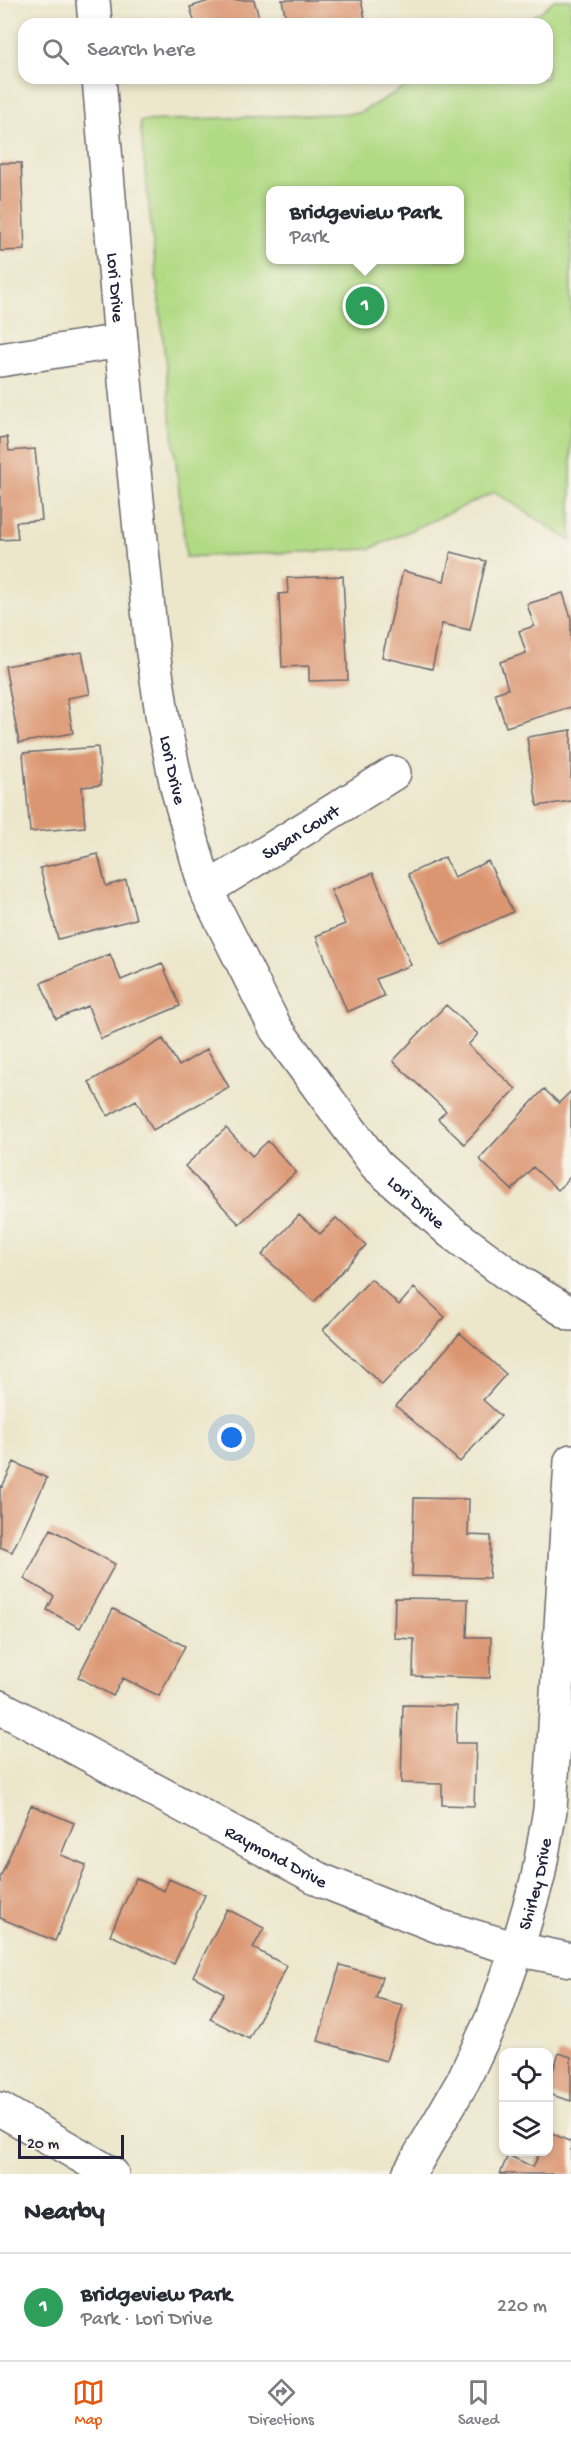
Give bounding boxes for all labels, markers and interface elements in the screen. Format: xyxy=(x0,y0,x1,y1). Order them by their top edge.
search box xyxy=(18,18,553,84)
icon: search xyxy=(39,35,72,68)
text: Search here xyxy=(87,38,195,64)
popup xyxy=(266,186,464,264)
text: Bridgeview Park xyxy=(290,201,440,227)
text: Park xyxy=(290,227,328,250)
street label: Lori Drive xyxy=(101,252,127,324)
pin: 1 xyxy=(346,284,385,328)
street label: Lori Drive xyxy=(154,734,189,808)
street label: Susan Court xyxy=(259,801,346,866)
street label: Lori Drive xyxy=(382,1172,449,1235)
your location xyxy=(217,1423,246,1452)
street label: Raymond Drive xyxy=(221,1822,331,1895)
street label: Shirley Drive xyxy=(515,1836,558,1933)
map controls xyxy=(499,2048,553,2156)
button: locate xyxy=(499,2048,553,2102)
button: layers xyxy=(499,2102,553,2156)
scale bar xyxy=(18,2132,124,2160)
text: 20 m xyxy=(27,2136,59,2155)
text: Nearby xyxy=(24,2198,105,2229)
text: Bridgeview Park xyxy=(81,2283,232,2309)
text: 1 xyxy=(39,2296,48,2319)
text: 220 m xyxy=(497,2296,547,2319)
text: Park · Lori Drive xyxy=(81,2309,212,2332)
tab: Map xyxy=(72,2376,105,2431)
tab: Directions xyxy=(249,2376,314,2431)
tab: Saved xyxy=(458,2376,499,2431)

